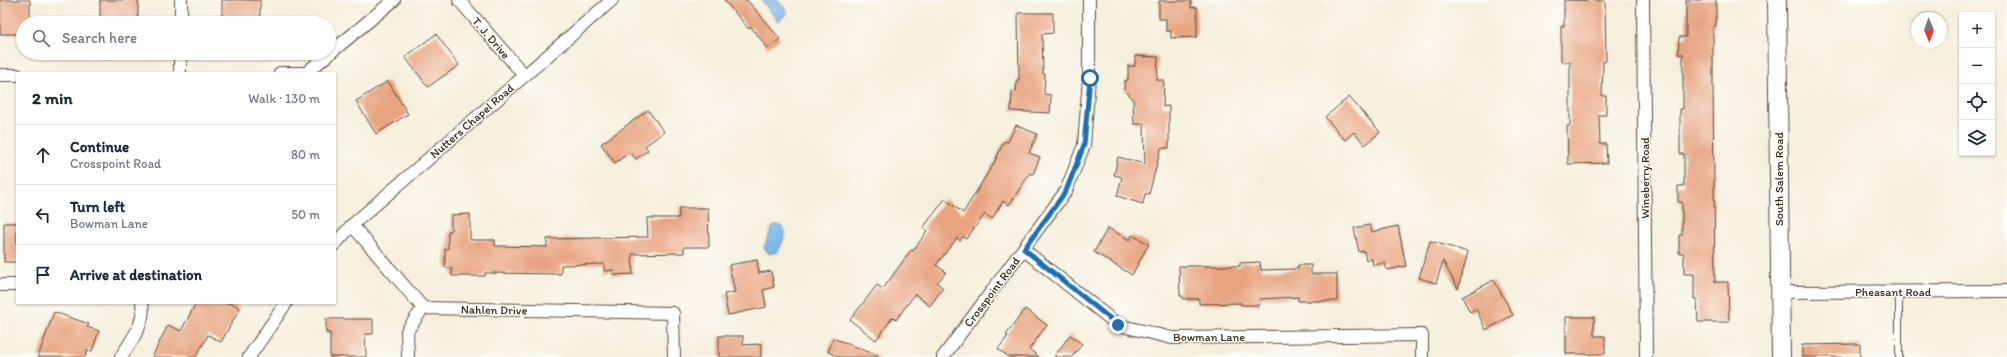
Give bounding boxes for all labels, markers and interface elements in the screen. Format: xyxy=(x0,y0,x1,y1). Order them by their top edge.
north arrow xyxy=(1911,12,1947,48)
map controls xyxy=(1959,12,1995,156)
button: + xyxy=(1959,12,1995,48)
street label: T. J. Drive xyxy=(469,14,513,62)
search box xyxy=(16,16,336,60)
icon: search xyxy=(30,27,52,49)
text: Search here xyxy=(62,29,137,47)
button: − xyxy=(1959,48,1995,84)
route start xyxy=(1081,69,1099,87)
street label: Nutters Chapel Road xyxy=(427,81,517,161)
button: locate xyxy=(1959,84,1995,120)
text: 2 min xyxy=(32,88,72,108)
text: Walk · 130 m xyxy=(248,91,320,106)
button: layers xyxy=(1959,120,1995,156)
street label: South Salem Road xyxy=(1772,132,1786,226)
street label: Wineberry Road xyxy=(1638,137,1652,219)
text: Continue xyxy=(70,138,129,156)
icon: ahead xyxy=(32,144,54,166)
text: 80 m xyxy=(291,147,320,162)
text: Crosspoint Road xyxy=(70,156,161,171)
text: Turn left xyxy=(70,198,125,216)
icon: left xyxy=(32,204,54,226)
text: 50 m xyxy=(291,207,320,222)
text: Bowman Lane xyxy=(70,216,148,231)
street label: Crosspoint Road xyxy=(961,254,1023,330)
icon: arrive xyxy=(32,264,54,286)
text: Arrive at destination xyxy=(70,266,202,284)
street label: Pheasant Road xyxy=(1855,285,1932,299)
street label: Nahlen Drive xyxy=(461,302,528,318)
route end xyxy=(1109,316,1127,334)
street label: Bowman Lane xyxy=(1173,330,1245,344)

